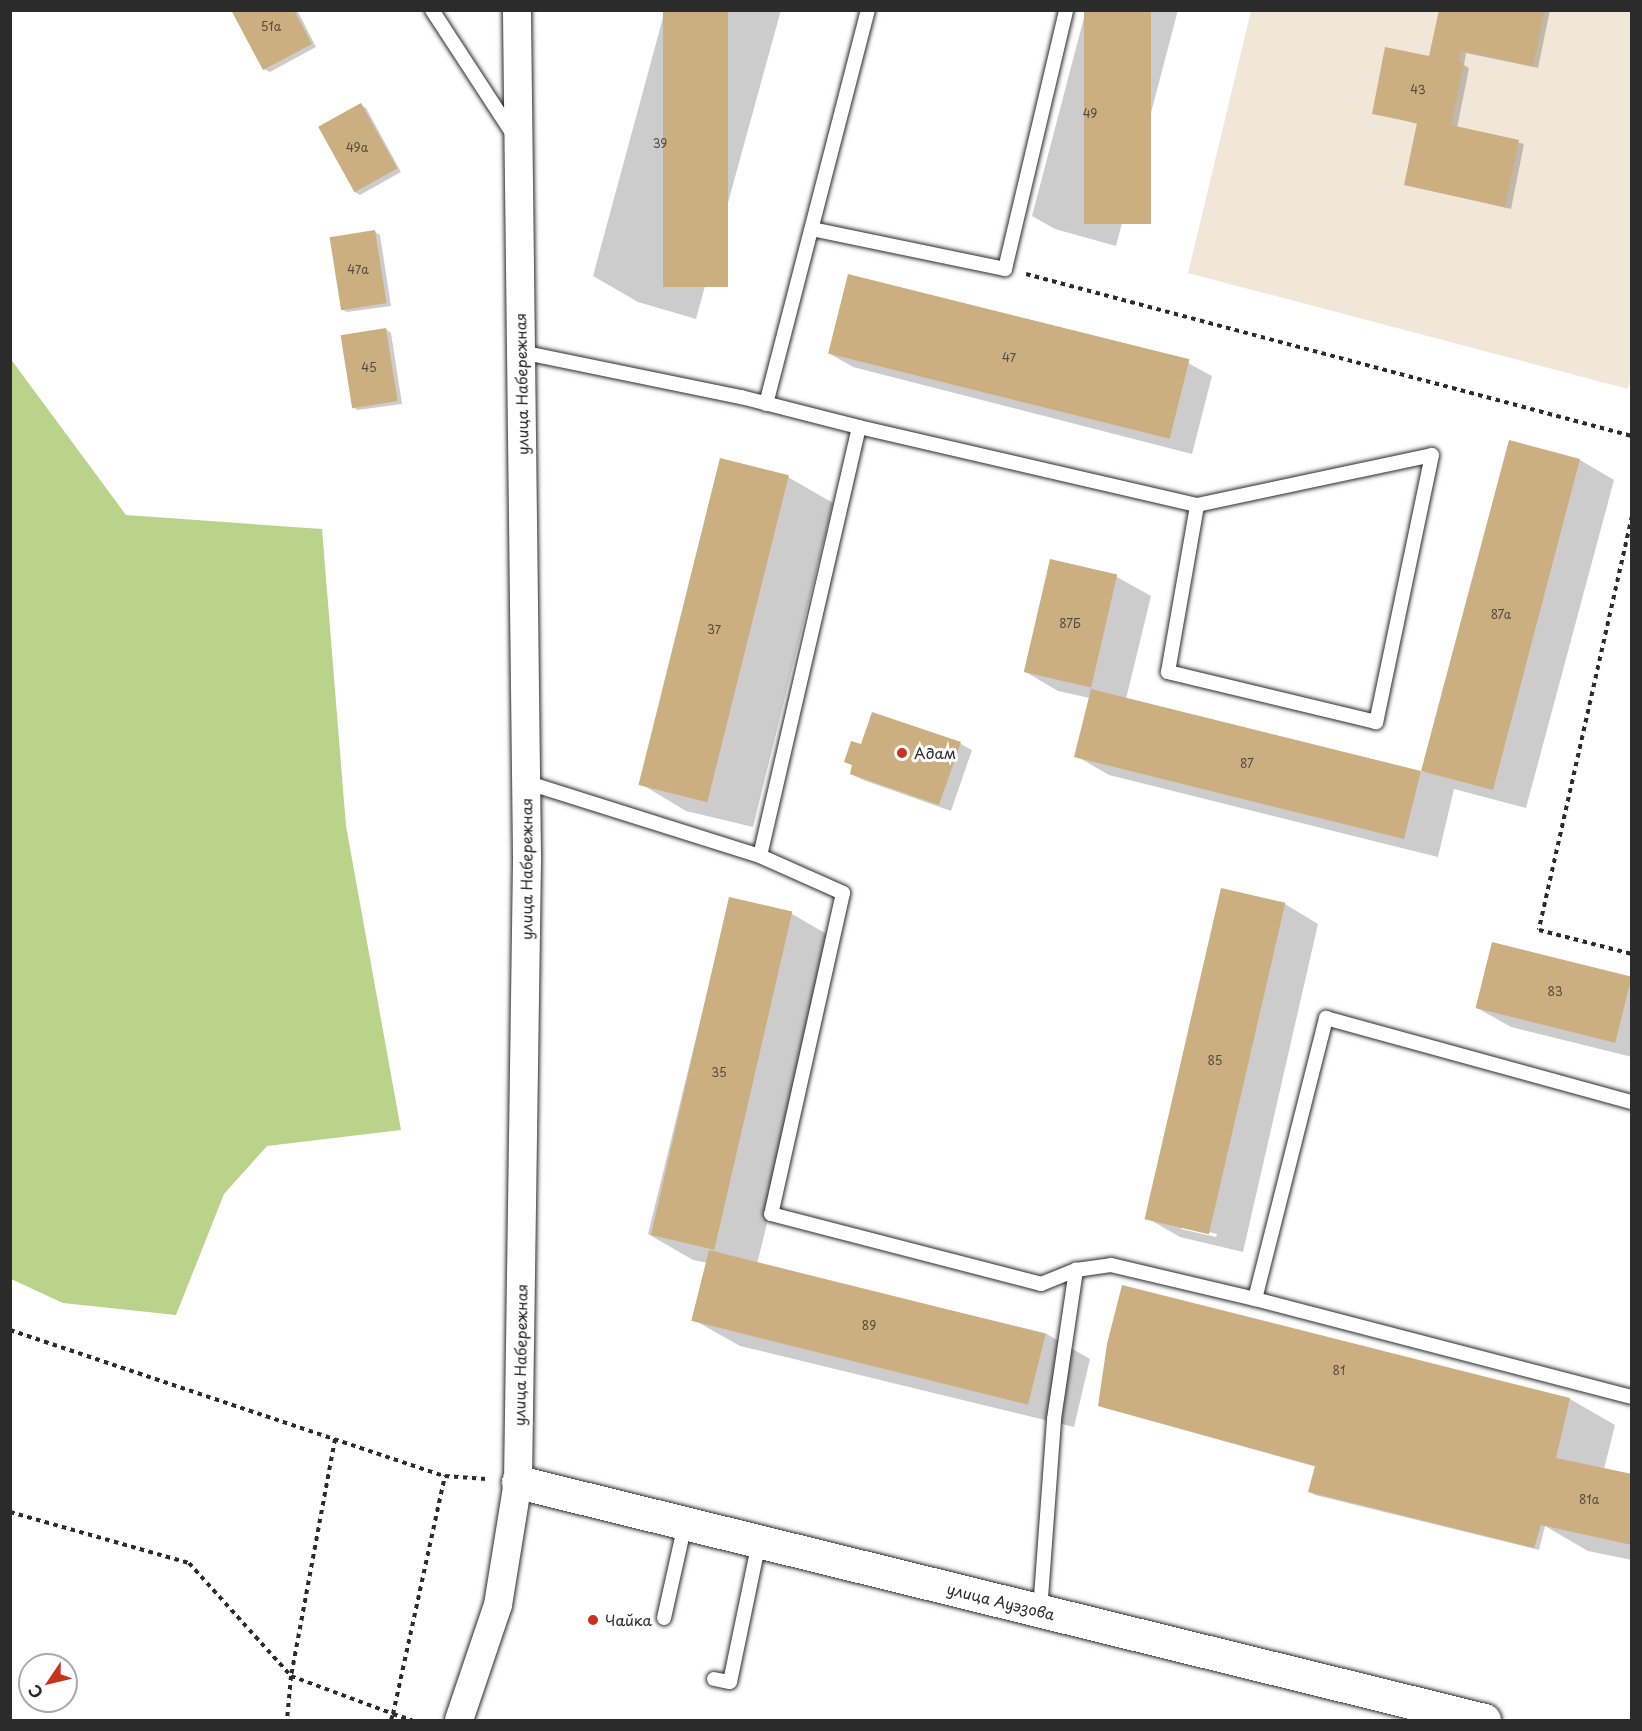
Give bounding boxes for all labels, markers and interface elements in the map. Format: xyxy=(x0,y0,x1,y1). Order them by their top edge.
house number: 51а xyxy=(261,20,281,34)
house number: 43 xyxy=(1410,83,1426,97)
house number: 49 xyxy=(1083,107,1097,121)
house number: 39 xyxy=(653,137,667,151)
house number: 49а xyxy=(346,141,368,155)
house number: 47а xyxy=(347,263,369,277)
street label: улица Набережная xyxy=(511,313,531,455)
house number: 47 xyxy=(1002,351,1016,365)
house number: 45 xyxy=(361,361,377,375)
house number: 87а xyxy=(1491,608,1511,622)
house number: 87Б xyxy=(1059,617,1081,631)
house number: 37 xyxy=(707,623,721,637)
place label: Адам xyxy=(914,744,956,762)
marker: Адам xyxy=(895,746,909,760)
house number: 87 xyxy=(1240,757,1254,771)
street label: улица Набережная xyxy=(517,798,535,940)
house number: 83 xyxy=(1547,985,1563,999)
house number: 85 xyxy=(1208,1054,1222,1068)
house number: 35 xyxy=(711,1066,727,1080)
street label: улица Набережная xyxy=(510,1284,530,1426)
house number: 89 xyxy=(862,1319,876,1333)
house number: 81 xyxy=(1333,1364,1345,1378)
house number: 81а xyxy=(1579,1493,1599,1507)
street label: улица Ауэзова xyxy=(945,1579,1057,1623)
place label: Чайка xyxy=(605,1611,652,1629)
marker: Чайка xyxy=(586,1613,600,1627)
north arrow xyxy=(18,1653,78,1713)
text: С xyxy=(22,1680,48,1704)

